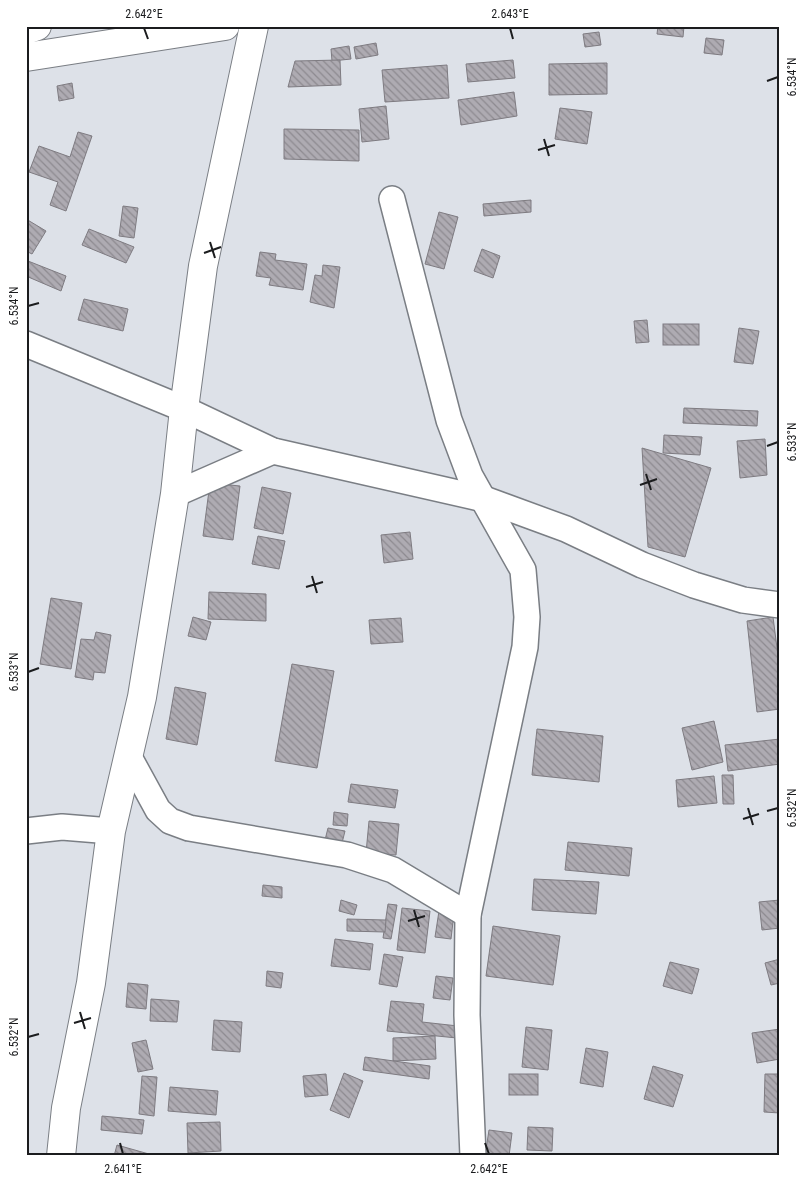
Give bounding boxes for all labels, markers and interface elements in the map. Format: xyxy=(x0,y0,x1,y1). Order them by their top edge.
text: 2.642°E xyxy=(125,7,163,21)
text: 2.643°E xyxy=(491,7,529,21)
text: 6.534°N xyxy=(785,58,799,96)
text: 6.534°N xyxy=(7,287,21,325)
text: 6.533°N xyxy=(785,423,799,461)
text: 6.533°N xyxy=(7,653,21,691)
text: 6.532°N xyxy=(785,789,799,827)
text: 6.532°N xyxy=(7,1018,21,1056)
text: 2.641°E xyxy=(104,1162,142,1176)
text: 2.642°E xyxy=(470,1162,508,1176)

